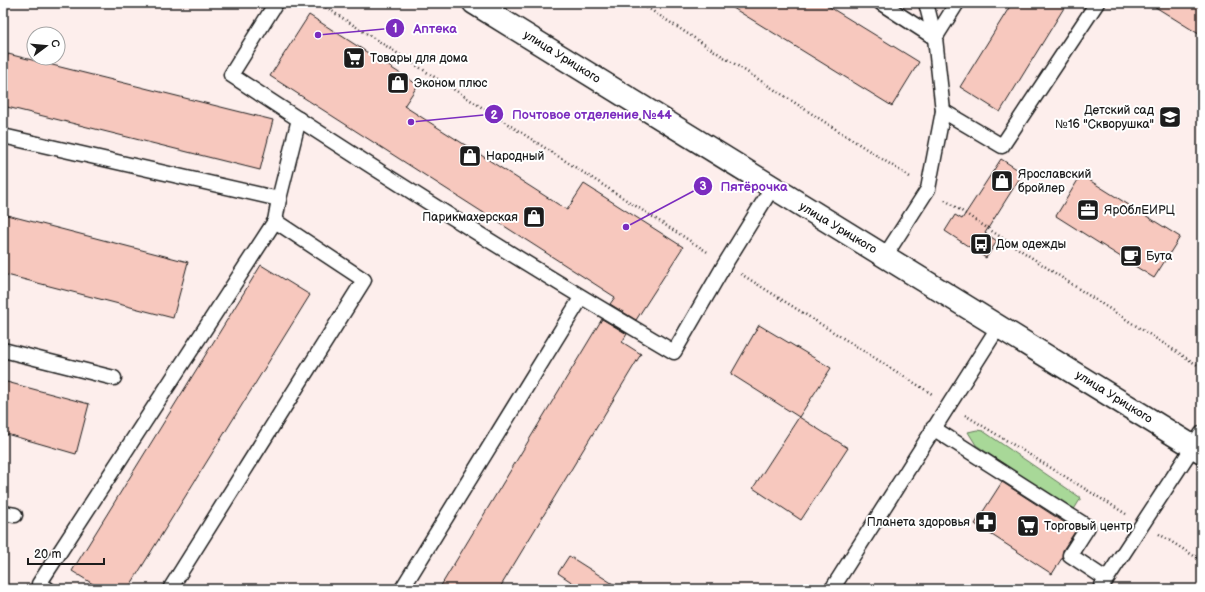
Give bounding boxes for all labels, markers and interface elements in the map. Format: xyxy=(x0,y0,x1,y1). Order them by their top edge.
callout: Аптека xyxy=(385,16,465,41)
text: 1 xyxy=(392,21,398,36)
text: Аптека xyxy=(412,21,457,37)
north arrow xyxy=(26,26,66,66)
street label: улица Урицкого xyxy=(521,27,603,87)
text: С xyxy=(48,38,63,49)
supermarket icon: Товары для дома xyxy=(341,45,367,71)
place label: Товары для дома xyxy=(370,51,468,66)
shop icon: Эконом плюс xyxy=(385,70,411,96)
place label: Эконом плюс xyxy=(414,76,487,91)
callout: Почтовое отделение №44 xyxy=(484,102,680,127)
place label: Детский сад №16 "Скворушка" xyxy=(1055,103,1155,132)
school or university icon: Детский сад №16 "Скворушка" xyxy=(1157,104,1183,130)
text: Почтовое отделение №44 xyxy=(512,107,672,123)
text: 2 xyxy=(490,108,498,123)
shop icon: Народный xyxy=(457,143,483,169)
place label: Народный xyxy=(486,149,544,164)
place label: Ярославский бройлер xyxy=(1018,167,1091,196)
shop icon: Ярославский бройлер xyxy=(989,168,1015,194)
callout: Пятёрочка xyxy=(693,174,796,199)
text: 3 xyxy=(699,179,707,194)
text: Пятёрочка xyxy=(721,179,788,195)
office icon: ЯрОблЕИРЦ xyxy=(1075,197,1101,223)
street label: улица Урицкого xyxy=(796,199,880,257)
place label: ЯрОблЕИРЦ xyxy=(1104,203,1175,218)
shop icon: Парикмахерская xyxy=(521,204,547,230)
place label: Парикмахерская xyxy=(422,210,518,225)
bus stop icon: Дом одежды xyxy=(968,231,994,257)
place label: Дом одежды xyxy=(996,237,1066,252)
cafe icon: Бута xyxy=(1118,243,1144,269)
place label: Бута xyxy=(1146,249,1172,264)
street label: улица Урицкого xyxy=(1073,367,1155,427)
pharmacy icon: Планета здоровья xyxy=(973,509,999,535)
supermarket icon: Торговый центр xyxy=(1015,513,1041,539)
place label: Планета здоровья xyxy=(867,515,970,530)
place label: Торговый центр xyxy=(1044,519,1133,534)
scale bar xyxy=(28,540,104,566)
text: 20 m xyxy=(34,547,61,562)

